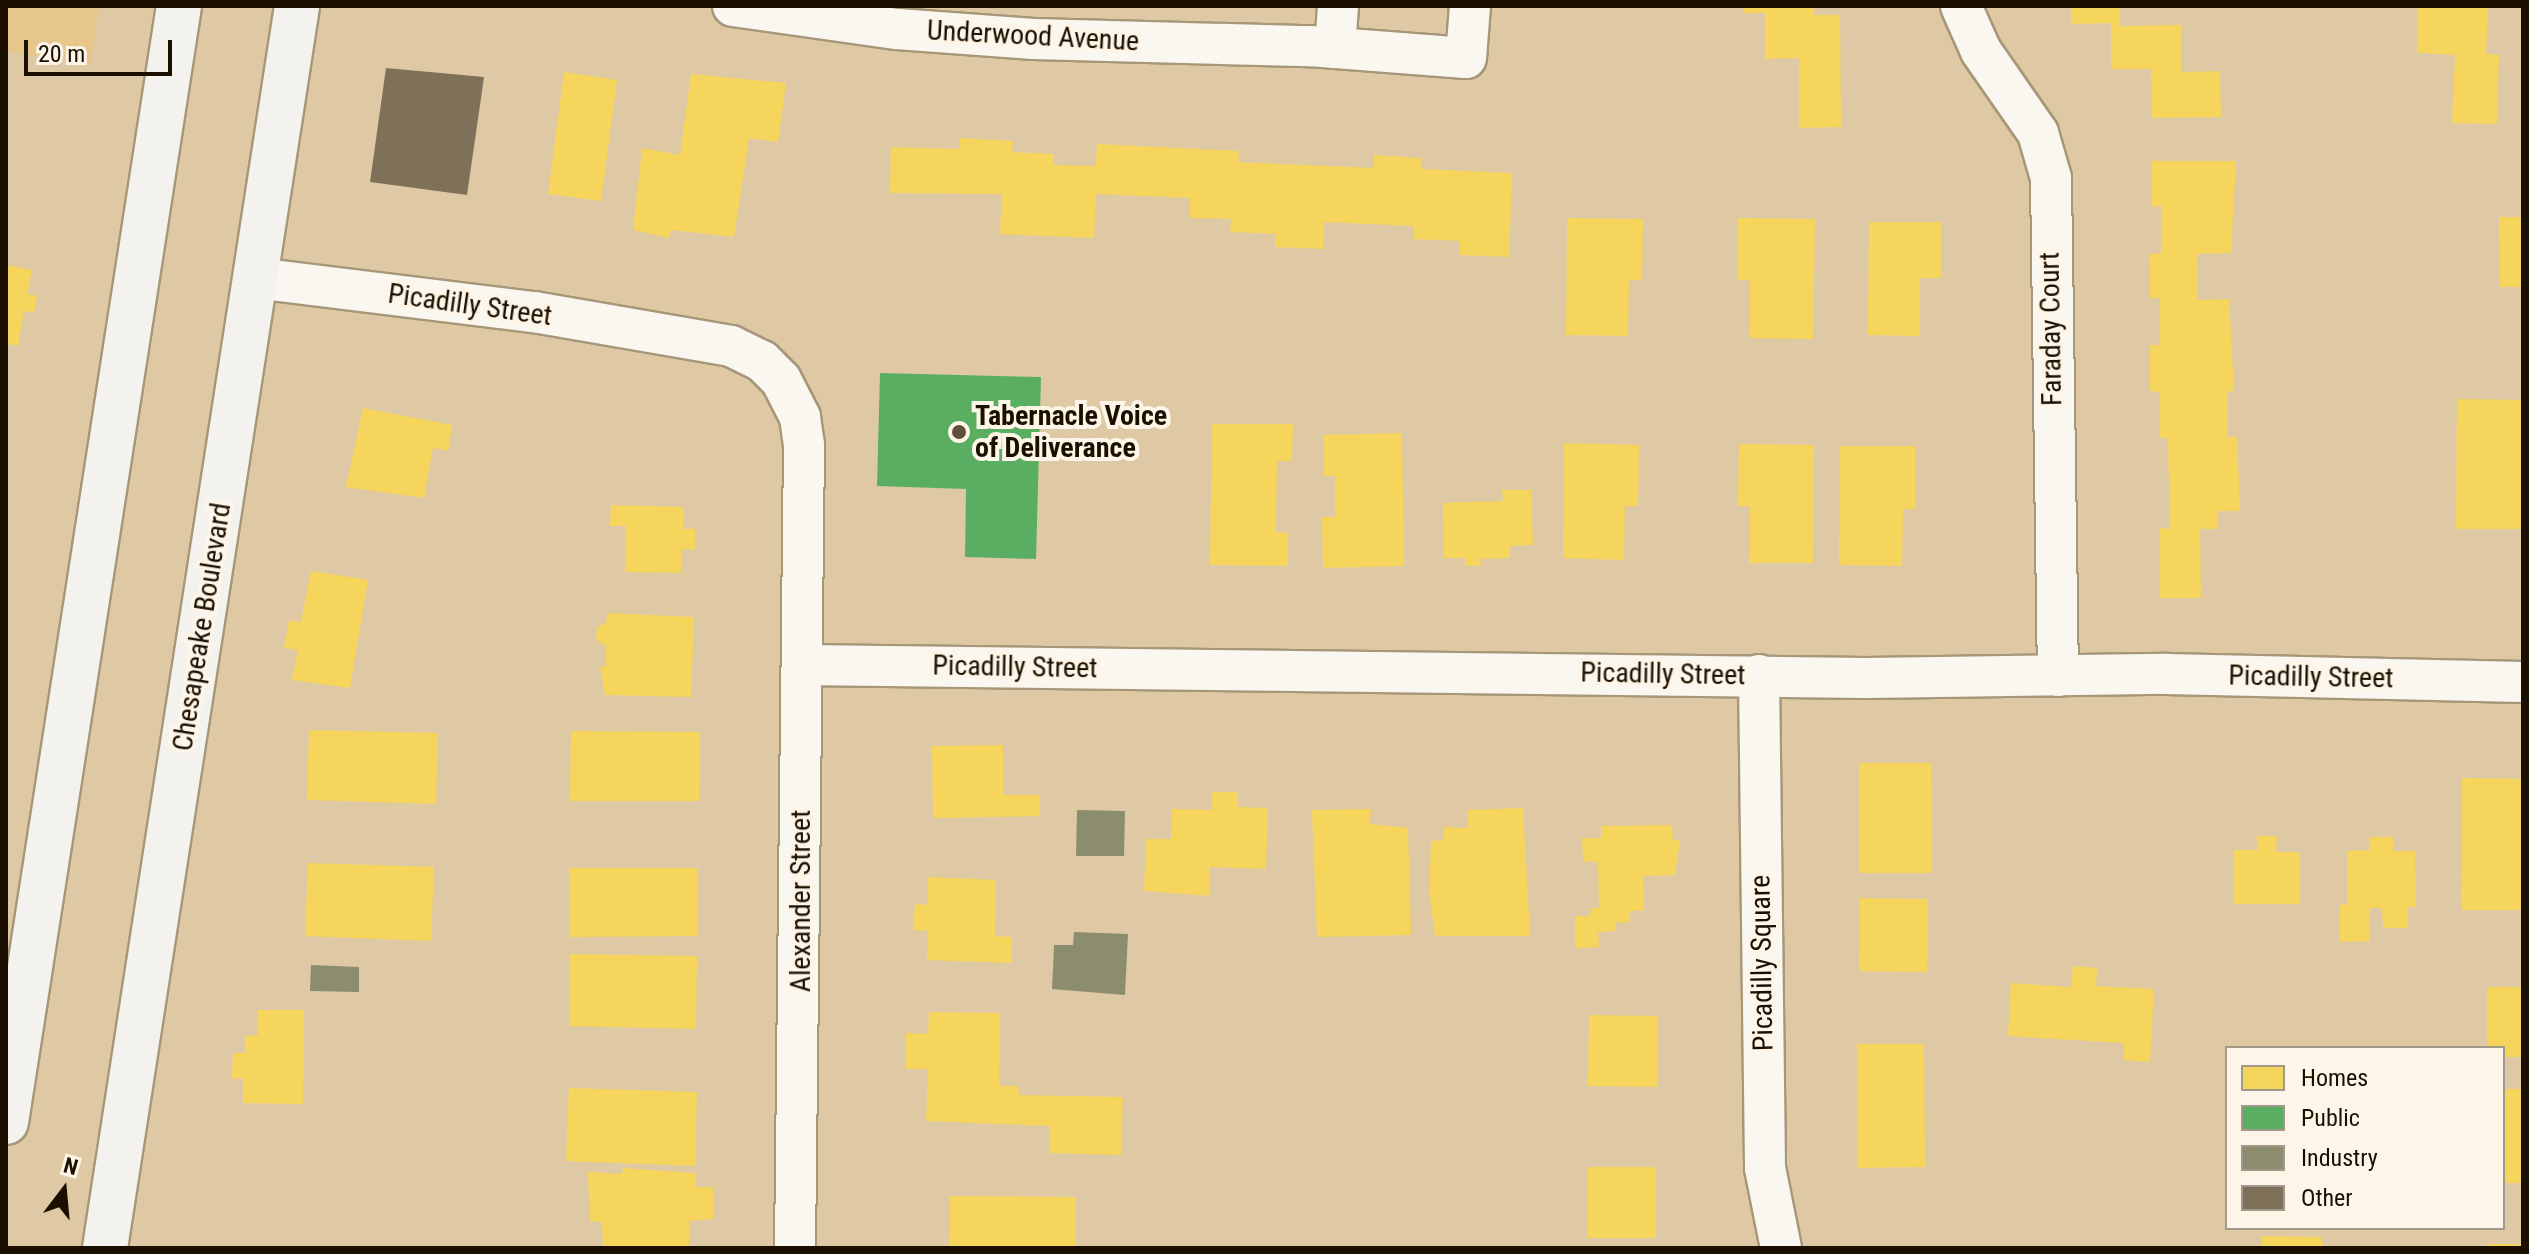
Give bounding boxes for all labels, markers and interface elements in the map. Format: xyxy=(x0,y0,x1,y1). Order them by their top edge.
street label: Underwood Avenue xyxy=(926,14,1140,58)
scale bar xyxy=(28,24,176,74)
text: 20 m xyxy=(38,40,85,68)
street label: Faraday Court xyxy=(2033,252,2069,406)
street label: Picadilly Street xyxy=(386,277,554,333)
place label: Tabernacle Voice of Deliverance xyxy=(975,399,1167,465)
marker: Tabernacle Voice of Deliverance xyxy=(950,423,968,441)
street label: Chesapeake Boulevard xyxy=(166,501,238,753)
street label: Picadilly Street xyxy=(932,649,1098,685)
street label: Picadilly Street xyxy=(1580,656,1746,692)
street label: Picadilly Street xyxy=(2228,659,2394,695)
street label: Alexander Street xyxy=(784,810,818,992)
street label: Picadilly Square xyxy=(1744,875,1780,1051)
legend xyxy=(2225,1046,2505,1230)
text: Homes xyxy=(2301,1064,2368,1092)
text: Public xyxy=(2301,1104,2360,1132)
text: Industry xyxy=(2301,1144,2378,1172)
north arrow xyxy=(24,1150,104,1230)
text: N xyxy=(61,1153,81,1180)
text: Other xyxy=(2301,1184,2353,1212)

